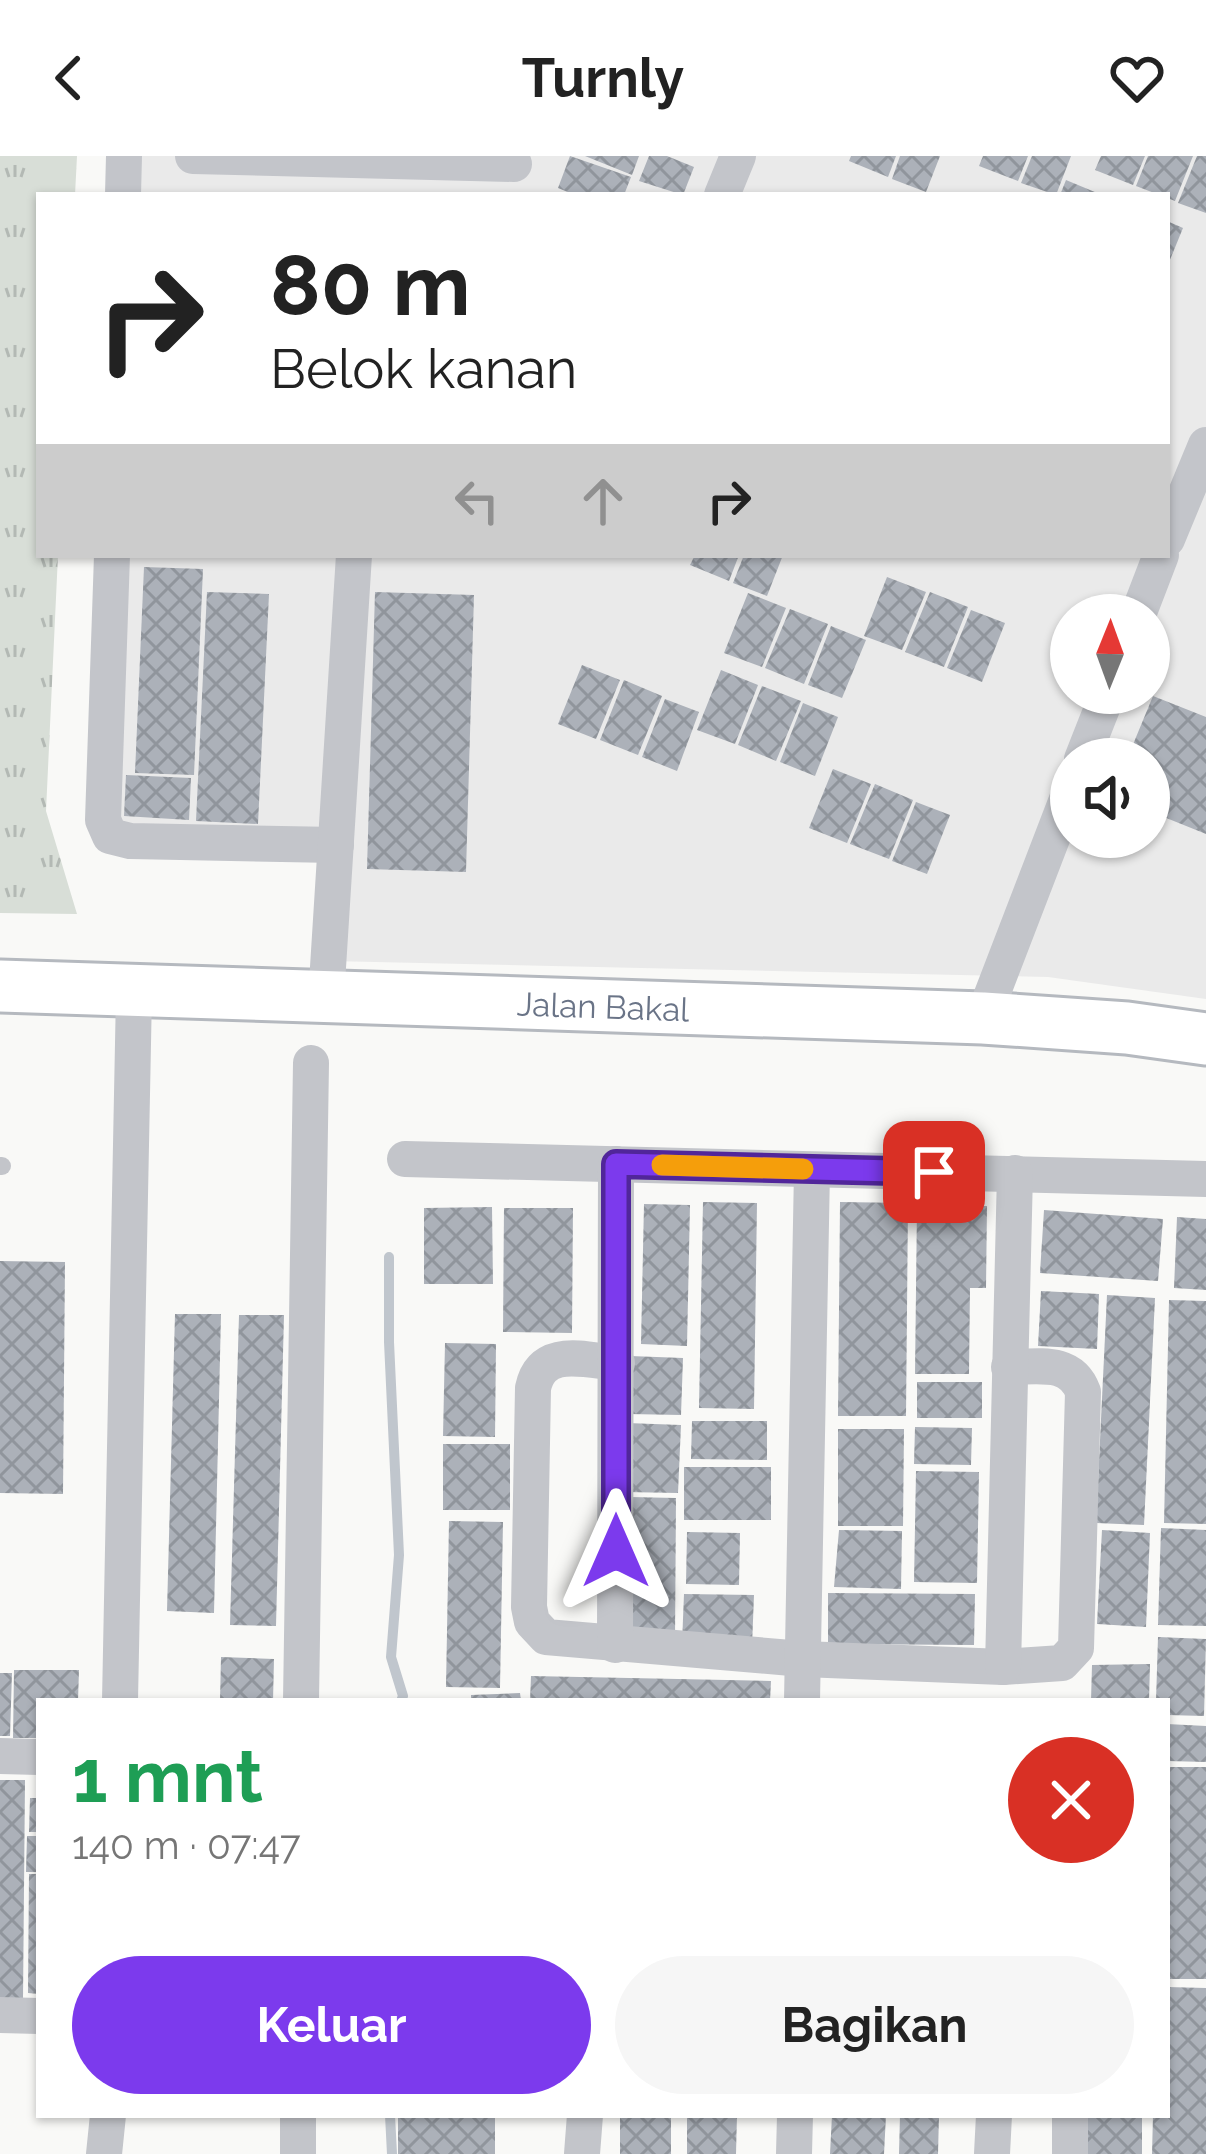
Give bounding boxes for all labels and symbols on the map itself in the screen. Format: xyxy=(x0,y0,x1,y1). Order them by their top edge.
north arrow xyxy=(1050,594,1170,714)
street label: Jalan Bakal xyxy=(516,985,691,1030)
pin xyxy=(883,1121,985,1223)
position arrow xyxy=(553,1488,679,1614)

